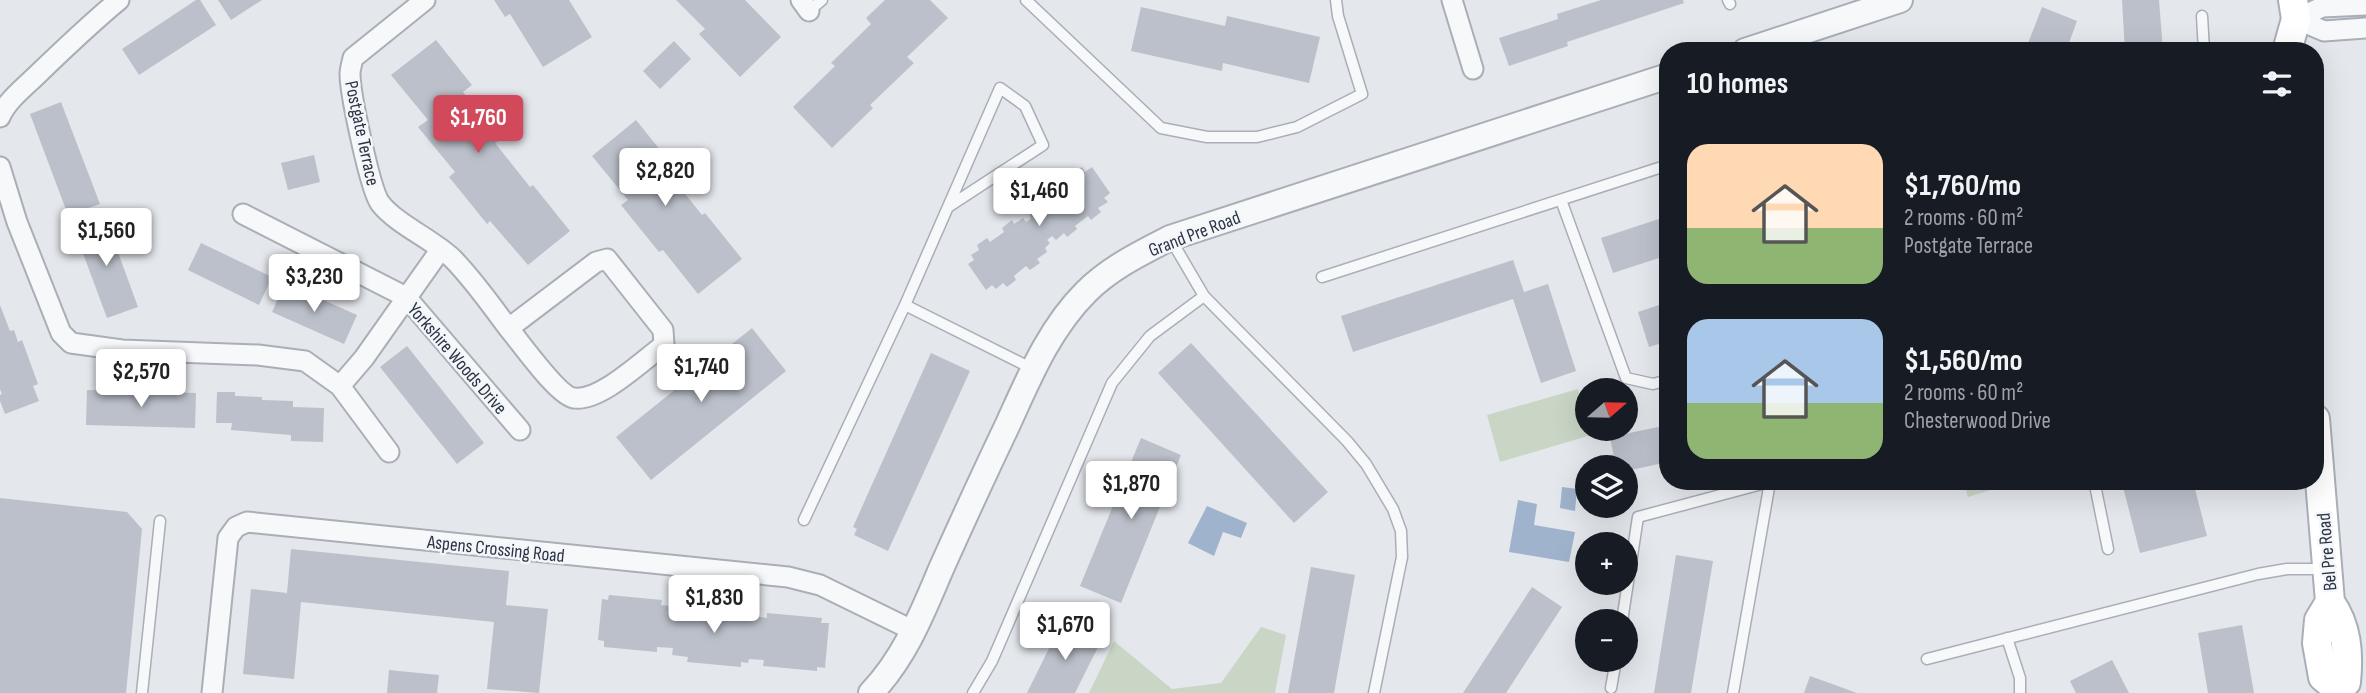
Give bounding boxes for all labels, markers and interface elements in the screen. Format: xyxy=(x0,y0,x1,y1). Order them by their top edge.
icon: filters xyxy=(2258,65,2296,103)
text: 10 homes xyxy=(1687,66,1788,102)
street label: Postgate Terrace xyxy=(339,79,384,188)
pin: $1,760 xyxy=(421,96,535,155)
text: $1,760 xyxy=(449,104,507,132)
pin: $2,820 xyxy=(608,148,722,208)
text: $2,820 xyxy=(635,157,695,185)
pin: $1,460 xyxy=(982,168,1096,228)
text: $1,760/mo xyxy=(1904,168,2021,204)
icon: home xyxy=(1743,172,1827,256)
text: $1,460 xyxy=(1009,177,1069,205)
text: 2 rooms · 60 m² xyxy=(1904,204,2023,232)
street label: Grand Pre Road xyxy=(1145,206,1244,262)
pin: $1,560 xyxy=(49,208,163,268)
text: $1,560 xyxy=(77,217,135,245)
text: Postgate Terrace xyxy=(1904,232,2033,260)
pin: $3,230 xyxy=(257,254,371,314)
text: $3,230 xyxy=(285,263,343,291)
street label: Yorkshire Woods Drive xyxy=(402,298,512,419)
text: $1,560/mo xyxy=(1904,343,2023,379)
pin: $1,740 xyxy=(644,344,758,404)
icon: home xyxy=(1743,347,1827,431)
pin: $2,570 xyxy=(84,350,198,409)
text: $1,740 xyxy=(673,353,729,381)
text: $2,570 xyxy=(112,358,170,386)
north arrow xyxy=(1575,378,1638,441)
map controls xyxy=(1575,378,1638,672)
text: 2 rooms · 60 m² xyxy=(1904,379,2023,407)
text: Chesterwood Drive xyxy=(1904,407,2051,435)
button: layers xyxy=(1575,455,1638,518)
pin: $1,870 xyxy=(1074,462,1188,521)
text: $1,870 xyxy=(1102,470,1160,498)
street label: Bel Pre Road xyxy=(2313,512,2342,592)
street label: Aspens Crossing Road xyxy=(425,531,566,568)
button: + xyxy=(1575,532,1638,595)
pin: $1,830 xyxy=(657,576,771,635)
text: $1,830 xyxy=(685,584,743,612)
pin: $1,670 xyxy=(1008,602,1122,662)
button: − xyxy=(1575,609,1638,672)
text: $1,670 xyxy=(1036,611,1094,639)

